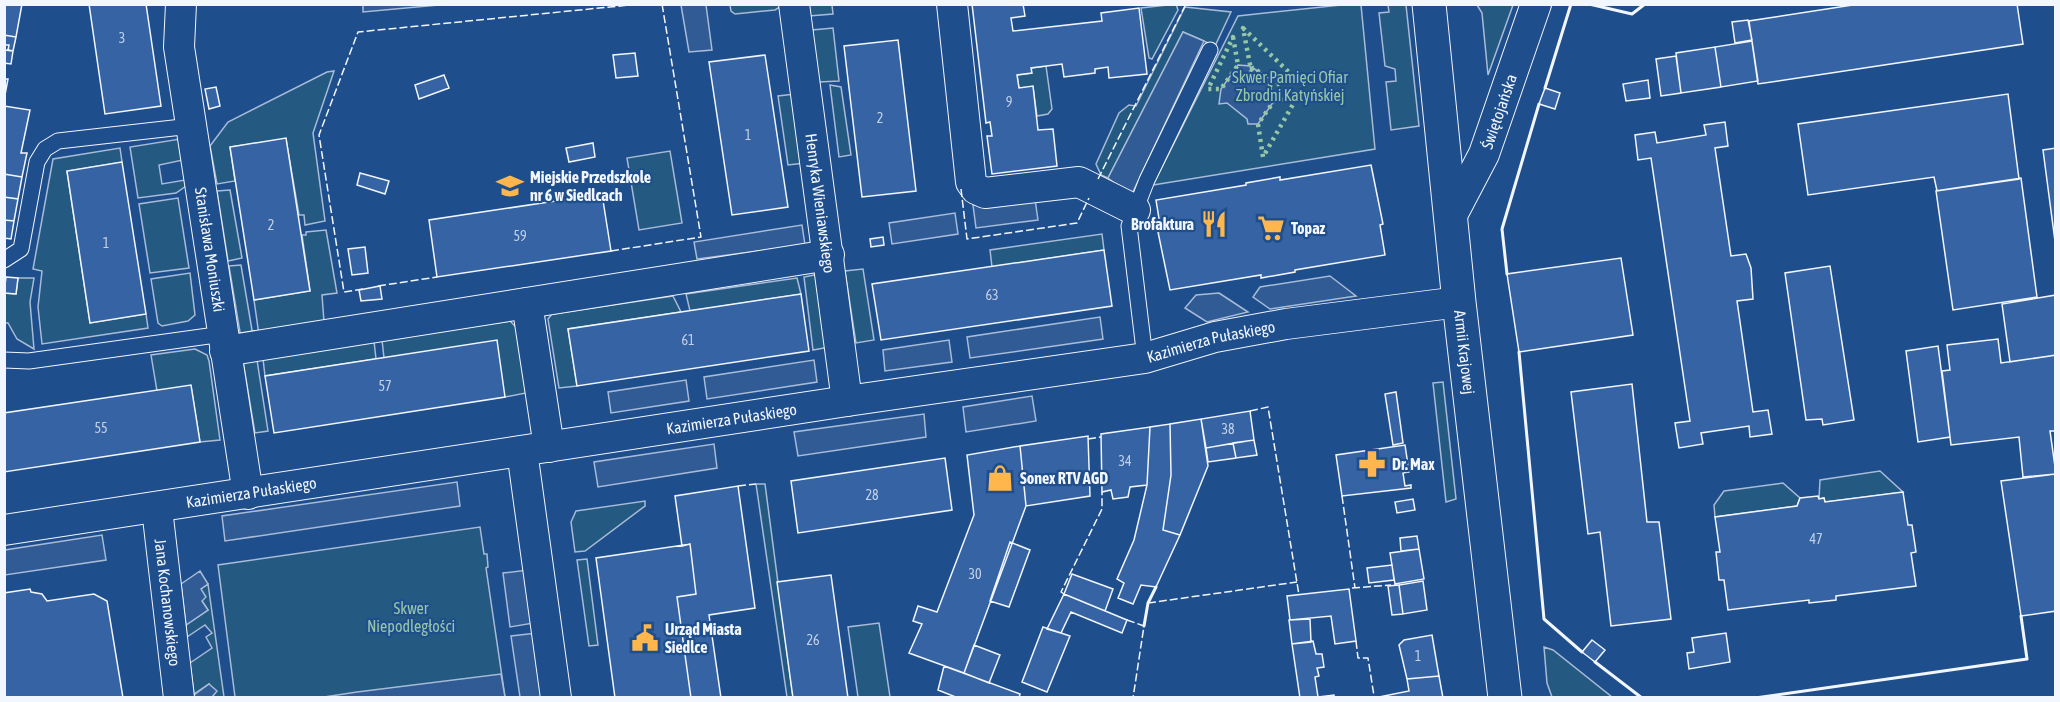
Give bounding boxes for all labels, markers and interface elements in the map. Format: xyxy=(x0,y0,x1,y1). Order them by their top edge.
house number: 3 xyxy=(119,30,125,46)
park label: Skwer Pamięci Ofiar Zbrodni Katyńskiej xyxy=(1232,68,1348,105)
street label: Świętojańska xyxy=(1477,72,1520,151)
house number: 9 xyxy=(1006,94,1012,110)
house number: 2 xyxy=(877,110,883,126)
house number: 1 xyxy=(745,127,751,143)
street label: Henryka Wieniawskiego xyxy=(802,132,839,274)
place label: Miejskie Przedszkole nr 6 w Siedlcach xyxy=(530,168,651,204)
school or university icon: Miejskie Przedszkole nr 6 w Siedlcach xyxy=(495,171,525,201)
street label: Stanisława Moniuszki xyxy=(192,186,229,313)
restaurant icon: Brofaktura xyxy=(1199,209,1229,239)
supermarket icon: Topaz xyxy=(1256,213,1286,243)
place label: Brofaktura xyxy=(1131,215,1194,233)
house number: 2 xyxy=(268,217,274,233)
place label: Topaz xyxy=(1291,219,1326,237)
house number: 59 xyxy=(513,228,527,244)
house number: 1 xyxy=(103,235,109,251)
house number: 63 xyxy=(985,287,999,303)
street label: Armii Krajowej xyxy=(1451,309,1479,395)
street label: Kazimierza Pułaskiego xyxy=(1145,317,1276,366)
house number: 61 xyxy=(681,332,695,348)
house number: 57 xyxy=(378,378,392,394)
street label: Kazimierza Pułaskiego xyxy=(665,400,798,438)
house number: 55 xyxy=(94,420,108,436)
house number: 38 xyxy=(1221,421,1235,437)
pharmacy icon: Dr. Max xyxy=(1357,449,1387,479)
house number: 34 xyxy=(1118,453,1132,469)
place label: Dr. Max xyxy=(1392,455,1435,473)
shop icon: Sonex RTV AGD xyxy=(985,463,1015,493)
place label: Sonex RTV AGD xyxy=(1020,469,1108,487)
street label: Kazimierza Pułaskiego xyxy=(185,473,318,511)
house number: 28 xyxy=(865,487,879,503)
house number: 47 xyxy=(1809,531,1823,547)
street label: Jana Kochanowskiego xyxy=(152,538,184,667)
house number: 30 xyxy=(968,566,982,582)
park label: Skwer Niepodległości xyxy=(367,599,455,636)
place label: Urząd Miasta Siedlce xyxy=(665,620,742,656)
public building icon: Urząd Miasta Siedlce xyxy=(630,623,660,653)
house number: 26 xyxy=(806,632,820,648)
house number: 1 xyxy=(1415,648,1421,664)

